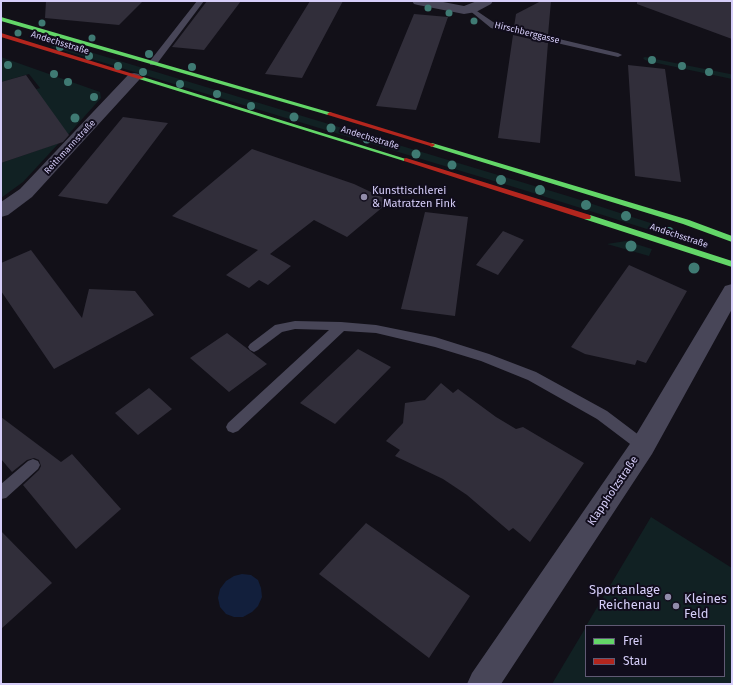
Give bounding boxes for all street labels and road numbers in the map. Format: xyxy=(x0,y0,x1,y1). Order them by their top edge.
street label: Hirschberggasse xyxy=(493,20,561,46)
street label: Andechsstraße xyxy=(30,29,90,57)
street label: Reithmannstraße xyxy=(42,118,98,176)
street label: Andechsstraße xyxy=(340,124,400,152)
street label: Andechsstraße xyxy=(649,222,709,250)
street label: Klappholzstraße xyxy=(585,454,641,528)

